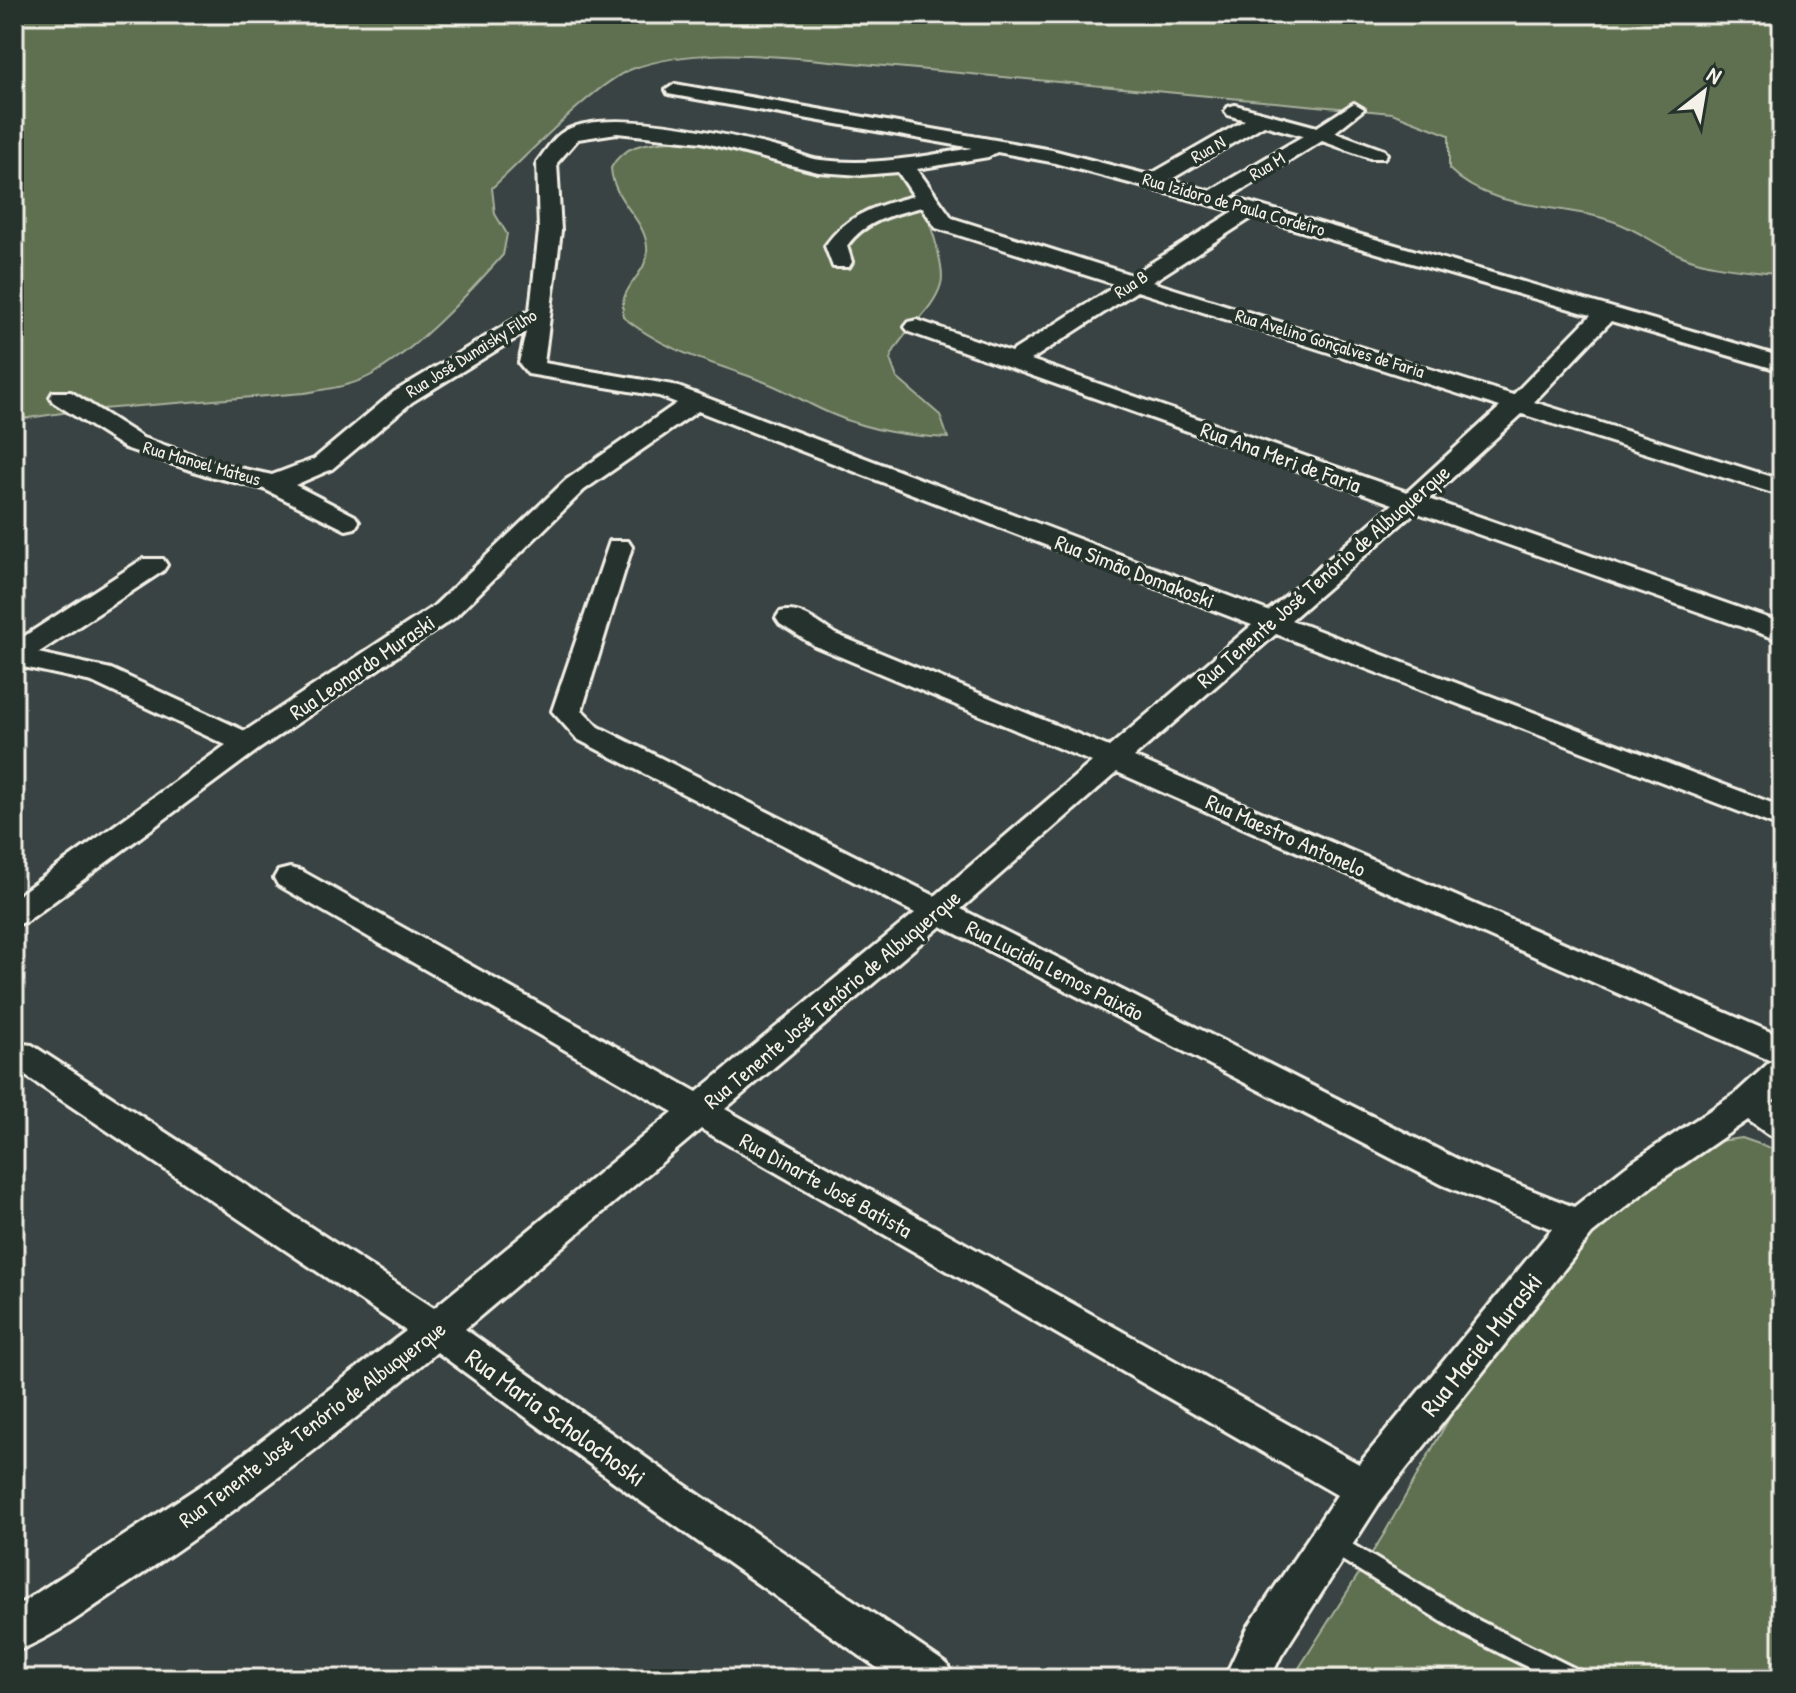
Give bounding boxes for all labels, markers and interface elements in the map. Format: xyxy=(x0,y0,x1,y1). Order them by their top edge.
north arrow xyxy=(1664,52,1744,132)
text: N xyxy=(1702,59,1727,91)
street label: Rua N xyxy=(1186,129,1230,169)
street label: Rua M xyxy=(1245,146,1289,186)
street label: Rua Izidoro de Paula Cordeiro xyxy=(1140,166,1328,242)
street label: Rua B xyxy=(1109,264,1153,304)
street label: Rua Avelino Gonçalves de Faria xyxy=(1232,302,1428,384)
street label: Rua José Dunaisky Filho xyxy=(401,303,541,403)
street label: Rua Ana Meri de Faria xyxy=(1197,414,1366,500)
street label: Rua Manoel Mateus xyxy=(140,434,264,492)
street label: Rua Tenente José Tenório de Albuquerque xyxy=(1190,457,1456,695)
street label: Rua Simão Domakoski xyxy=(1051,527,1219,615)
street label: Rua Leonardo Muraski xyxy=(283,607,441,727)
street label: Rua Maestro Antonelo xyxy=(1201,786,1371,884)
street label: Rua Tenente José Tenório de Albuquerque xyxy=(697,882,967,1116)
street label: Rua Lucidia Lemos Paixão xyxy=(961,912,1149,1028)
street label: Rua Dinarte José Batista xyxy=(735,1125,918,1245)
street label: Rua Maciel Muraski xyxy=(1412,1265,1550,1423)
street label: Rua Tenente José Tenório de Albuquerque xyxy=(172,1314,452,1534)
street label: Rua Maria Scholochoski xyxy=(459,1340,653,1494)

